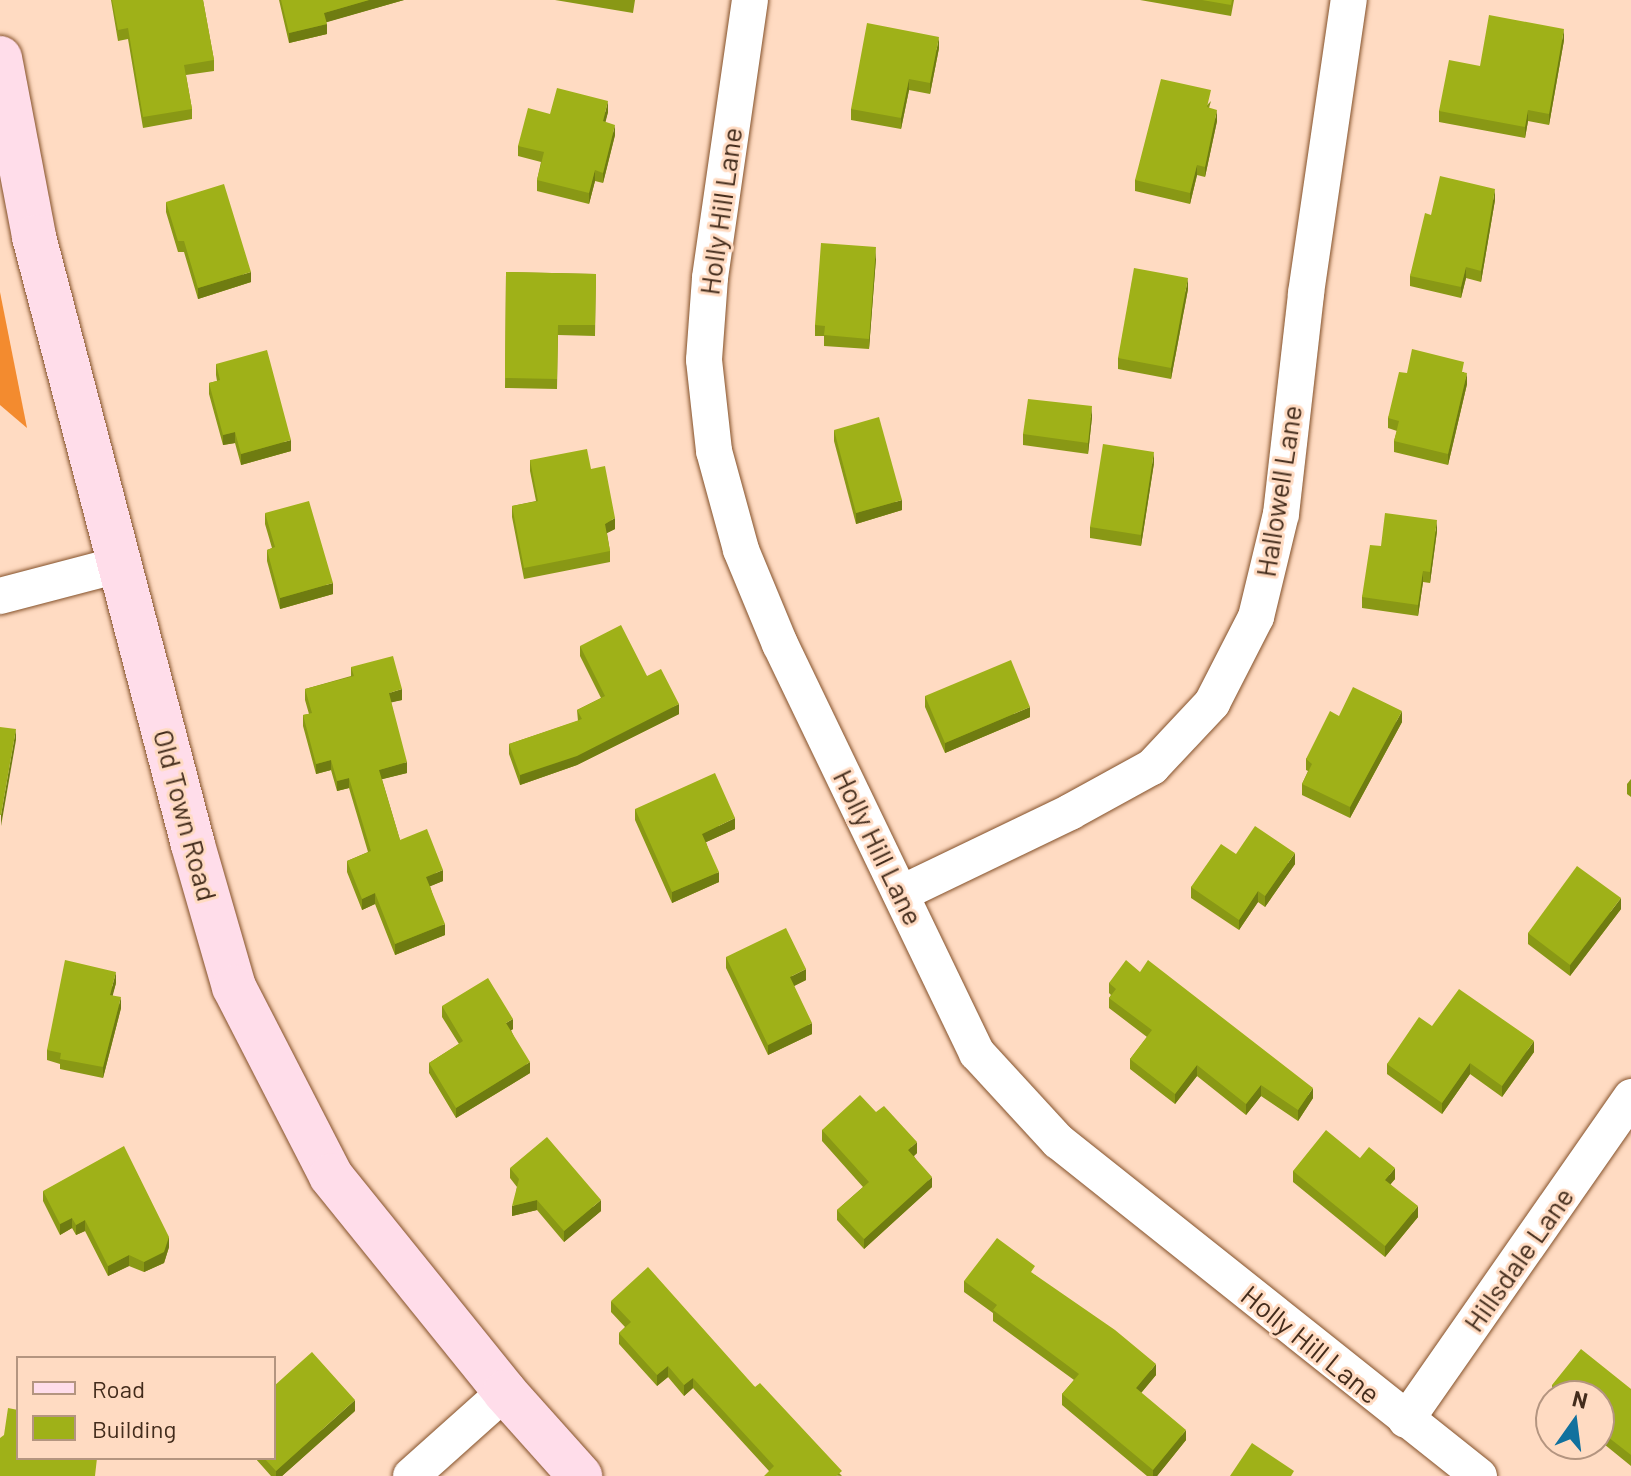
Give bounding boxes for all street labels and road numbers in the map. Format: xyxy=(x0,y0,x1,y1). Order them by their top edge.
street label: Holly Hill Lane xyxy=(692,125,748,297)
street label: Hallowell Lane xyxy=(1248,403,1308,579)
street label: Old Town Road xyxy=(147,726,225,904)
street label: Holly Hill Lane xyxy=(827,764,931,930)
street label: Hillsdale Lane xyxy=(1456,1180,1580,1338)
street label: Holly Hill Lane xyxy=(1235,1278,1387,1410)

